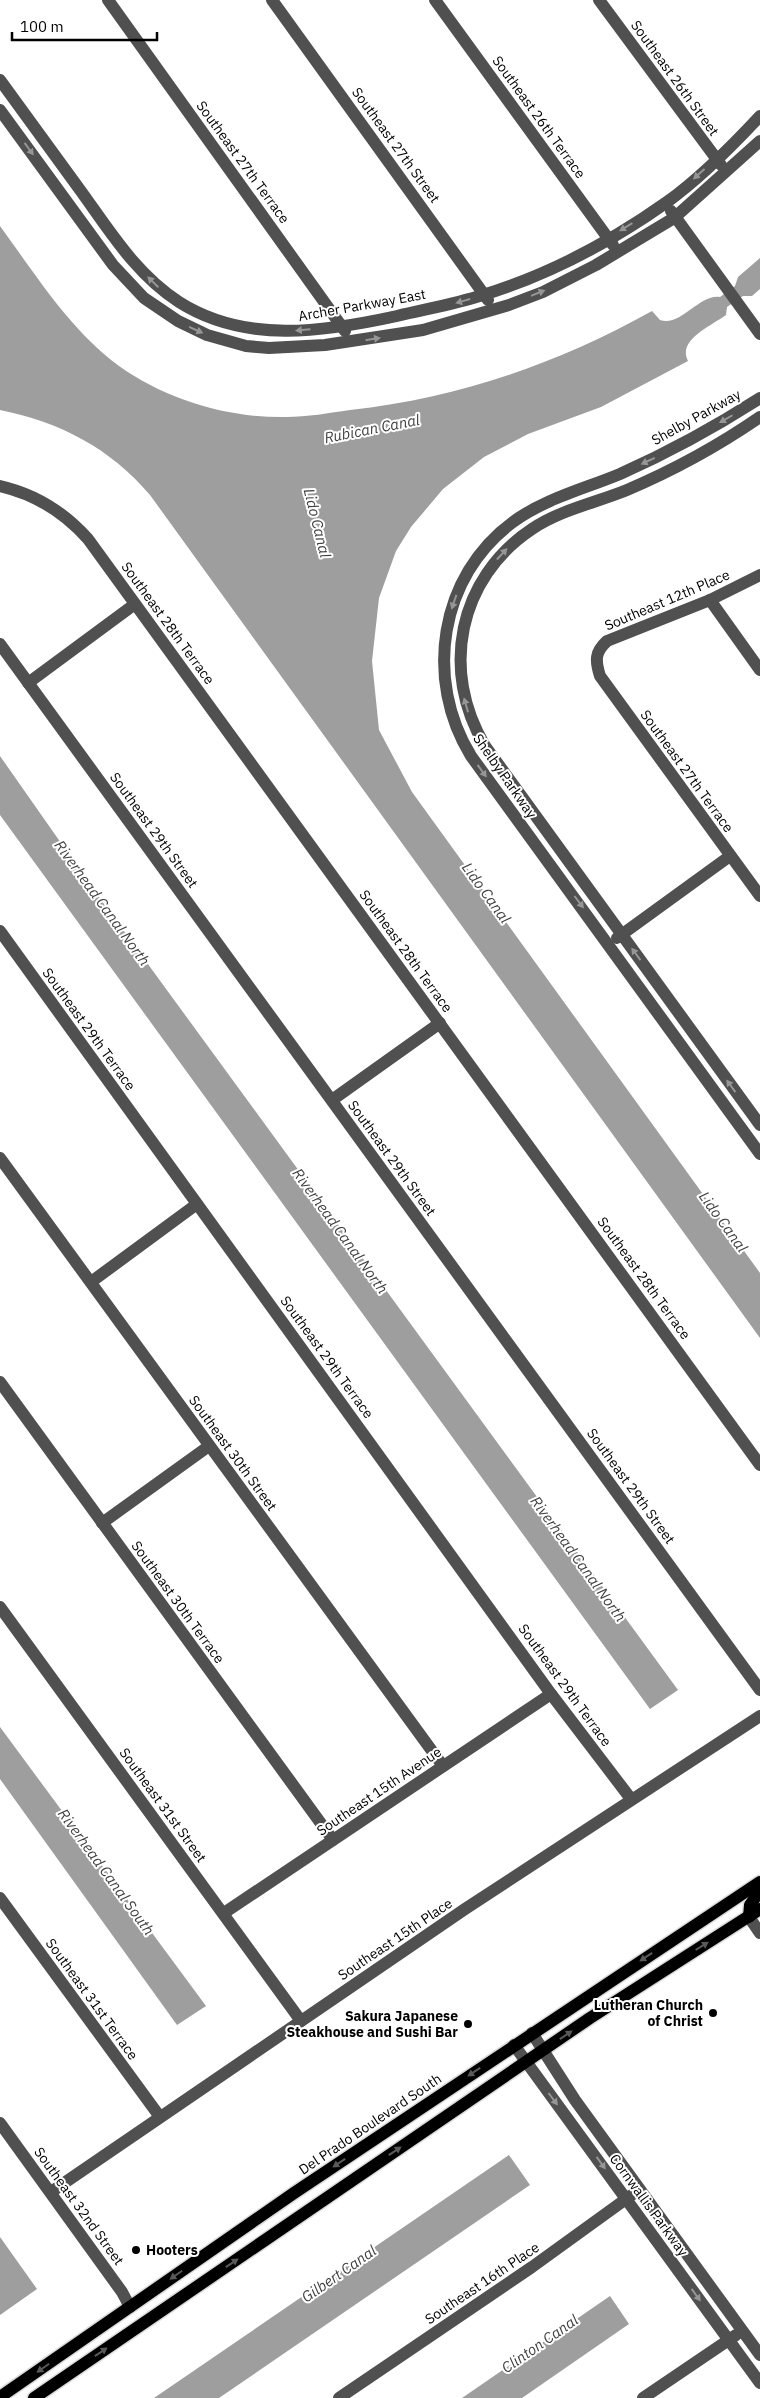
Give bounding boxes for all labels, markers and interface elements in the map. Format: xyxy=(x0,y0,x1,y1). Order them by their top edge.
scale bar xyxy=(12,10,158,42)
text: 100 m xyxy=(20,17,64,36)
street label: Southeast 26th Street xyxy=(627,17,723,139)
street label: Southeast 26th Terrace xyxy=(489,52,590,182)
street label: Southeast 27th Street xyxy=(348,84,444,206)
street label: Southeast 27th Terrace xyxy=(193,97,294,227)
one-way arrow xyxy=(23,142,34,155)
one-way arrow xyxy=(694,168,706,180)
one-way arrow xyxy=(620,223,633,232)
one-way arrow xyxy=(148,276,160,288)
street label: Archer Parkway East xyxy=(297,285,427,325)
one-way arrow xyxy=(531,289,546,297)
one-way arrow xyxy=(455,297,470,305)
one-way arrow xyxy=(189,327,203,335)
one-way arrow xyxy=(295,327,311,335)
one-way arrow xyxy=(365,335,381,343)
street label: Shelby Parkway xyxy=(648,385,744,449)
water label: Rubican Canal xyxy=(323,410,421,447)
one-way arrow xyxy=(720,415,733,424)
one-way arrow xyxy=(641,457,655,465)
water label: Lido Canal xyxy=(300,486,335,559)
one-way arrow xyxy=(496,549,508,561)
street label: Southeast 28th Terrace xyxy=(118,558,219,688)
street label: Southeast 12th Place xyxy=(602,565,733,635)
one-way arrow xyxy=(449,594,457,609)
one-way arrow xyxy=(462,697,470,712)
street label: Southeast 27th Terrace xyxy=(637,706,738,836)
street label: Shelby Parkway xyxy=(469,730,541,822)
one-way arrow xyxy=(477,765,487,778)
street label: Southeast 29th Street xyxy=(106,769,202,891)
water label: Riverhead Canal North xyxy=(51,836,154,969)
water label: Lido Canal xyxy=(458,859,515,927)
street label: Southeast 28th Terrace xyxy=(356,886,457,1016)
one-way arrow xyxy=(573,895,584,908)
one-way arrow xyxy=(631,947,641,961)
street label: Southeast 29th Terrace xyxy=(39,964,140,1094)
one-way arrow xyxy=(726,1080,737,1093)
street label: Southeast 29th Street xyxy=(344,1097,440,1219)
water label: Riverhead Canal North xyxy=(289,1164,392,1297)
water label: Lido Canal xyxy=(695,1188,752,1256)
street label: Southeast 28th Terrace xyxy=(594,1213,695,1343)
street label: Southeast 29th Terrace xyxy=(277,1292,378,1422)
street label: Southeast 30th Street xyxy=(185,1392,281,1514)
street label: Southeast 29th Street xyxy=(583,1425,679,1547)
water label: Riverhead Canal North xyxy=(527,1492,630,1625)
street label: Southeast 30th Terrace xyxy=(128,1537,229,1667)
street label: Southeast 29th Terrace xyxy=(515,1620,616,1750)
street label: Southeast 15th Avenue xyxy=(313,1742,445,1839)
street label: Southeast 31st Street xyxy=(115,1744,211,1866)
water label: Riverhead Canal South xyxy=(54,1805,159,1939)
street label: Southeast 15th Place xyxy=(334,1894,456,1984)
street label: Southeast 31st Terrace xyxy=(42,1935,142,2063)
one-way arrow xyxy=(696,1941,709,1950)
one-way arrow xyxy=(639,1952,653,1962)
place label: Lutheran Church of Christ xyxy=(594,1996,703,2030)
place label: Sakura Japanese Steakhouse and Sushi Bar xyxy=(286,2007,458,2041)
marker: Lutheran Church of Christ xyxy=(707,2007,719,2019)
marker: Sakura Japanese Steakhouse and Sushi Bar xyxy=(462,2018,474,2030)
one-way arrow xyxy=(560,2030,573,2039)
one-way arrow xyxy=(467,2068,480,2077)
street label: Del Prado Boulevard South xyxy=(295,2070,445,2178)
one-way arrow xyxy=(548,2092,558,2106)
street label: Southeast 32nd Street xyxy=(30,2143,128,2269)
one-way arrow xyxy=(388,2146,402,2156)
street label: Cornwallis Parkway xyxy=(606,2150,692,2260)
one-way arrow xyxy=(596,2156,606,2170)
one-way arrow xyxy=(332,2158,346,2168)
street label: Southeast 16th Place xyxy=(421,2238,543,2328)
place label: Hooters xyxy=(146,2241,198,2259)
water label: Gilbert Canal xyxy=(298,2241,380,2306)
marker: Hooters xyxy=(130,2244,142,2256)
one-way arrow xyxy=(225,2258,238,2268)
one-way arrow xyxy=(169,2270,183,2280)
one-way arrow xyxy=(691,2288,701,2302)
water label: Clinton Canal xyxy=(498,2310,582,2377)
one-way arrow xyxy=(95,2347,108,2357)
one-way arrow xyxy=(36,2363,49,2373)

